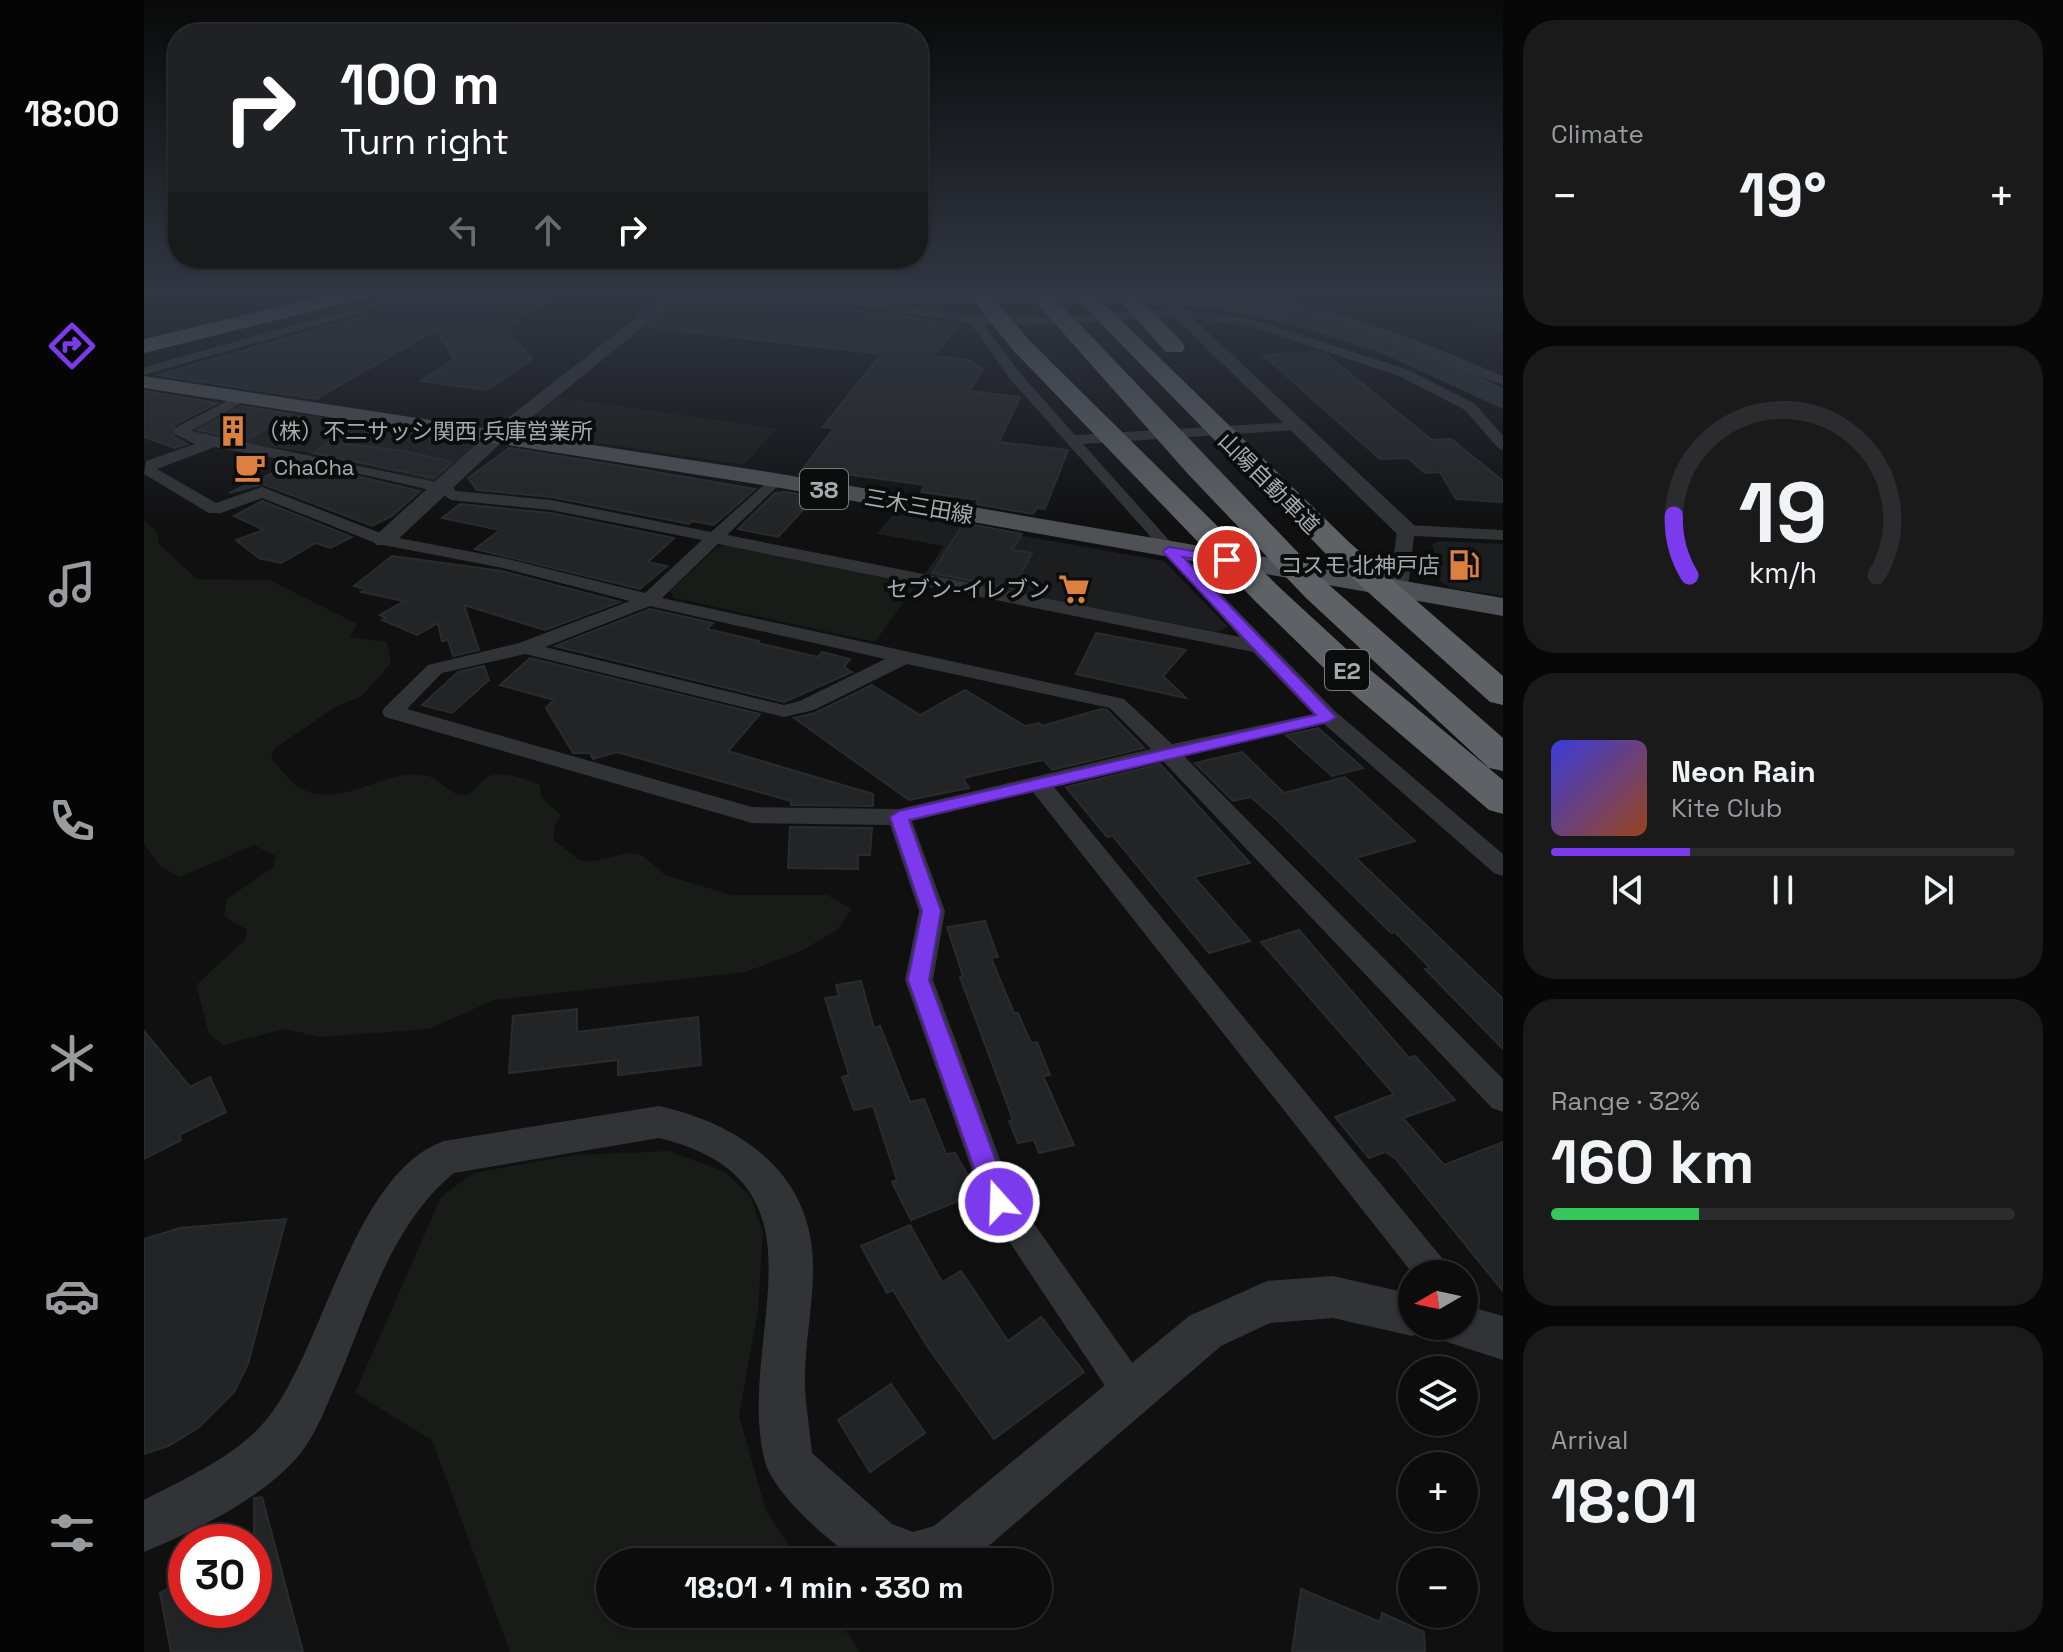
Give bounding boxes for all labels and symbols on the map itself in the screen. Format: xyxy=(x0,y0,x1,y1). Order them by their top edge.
building icon: （株）不二サッシ関西 兵庫営業所 xyxy=(216,414,250,448)
place label: （株）不二サッシ関西 兵庫営業所 xyxy=(257,417,593,445)
street label: 山陽自動車道 xyxy=(1212,426,1326,540)
cafe icon: ChaCha xyxy=(233,450,267,484)
place label: ChaCha xyxy=(274,453,355,481)
road number: 38 xyxy=(800,469,848,509)
street label: 三木三田線 xyxy=(862,483,976,529)
pin xyxy=(1193,526,1261,594)
fuel station icon: コスモ 北神戸店 xyxy=(1447,548,1481,582)
place label: コスモ 北神戸店 xyxy=(1280,551,1440,579)
supermarket icon: セブン-イレブン xyxy=(1057,572,1091,606)
place label: セブン-イレブン xyxy=(886,575,1050,603)
road number: E2 xyxy=(1325,650,1369,690)
position arrow xyxy=(957,1160,1041,1244)
north arrow xyxy=(1398,1260,1478,1340)
speed limit sign: 30 xyxy=(168,1524,272,1628)

